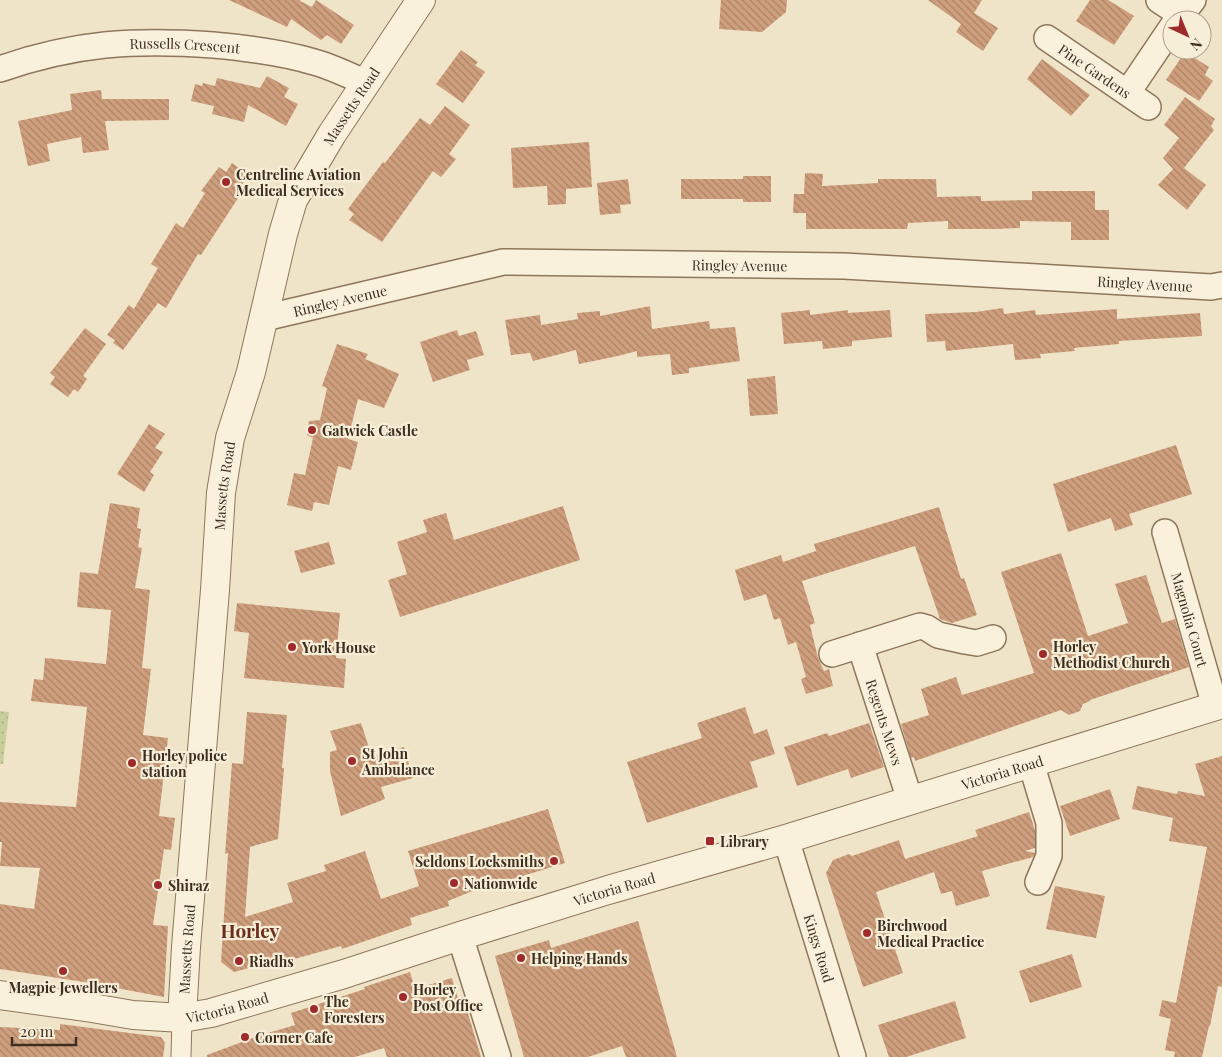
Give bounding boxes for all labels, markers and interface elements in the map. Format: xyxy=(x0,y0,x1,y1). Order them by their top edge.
north arrow xyxy=(1162,10,1212,60)
street label: Russells Crescent xyxy=(129,33,242,57)
text: N xyxy=(1186,34,1207,55)
street label: Pine Gardens xyxy=(1055,39,1135,102)
street label: Massetts Road xyxy=(318,63,383,148)
place label: Centreline Aviation Medical Services xyxy=(236,165,361,200)
marker: Centreline Aviation Medical Services xyxy=(220,176,232,188)
street label: Ringley Avenue xyxy=(692,255,787,275)
street label: Ringley Avenue xyxy=(1097,271,1193,295)
street label: Ringley Avenue xyxy=(291,280,389,320)
place label: Gatwick Castle xyxy=(322,421,418,440)
marker: Gatwick Castle xyxy=(306,424,318,436)
street label: Massetts Road xyxy=(209,440,239,531)
street label: Magnolia Court xyxy=(1168,570,1213,670)
place label: Horley Methodist Church xyxy=(1053,637,1171,672)
place label: York House xyxy=(301,638,376,657)
marker: York House xyxy=(286,641,298,653)
marker: Horley Methodist Church xyxy=(1037,648,1049,660)
street label: Regents Mews xyxy=(862,677,908,768)
place label: St John Ambulance xyxy=(361,744,435,779)
place label: Horley police station xyxy=(142,746,227,781)
street label: Victoria Road xyxy=(958,751,1045,794)
marker: St John Ambulance xyxy=(346,755,358,767)
marker: Horley police station xyxy=(126,757,138,769)
place label: Library xyxy=(720,832,769,851)
marker: Library xyxy=(704,835,716,847)
place label: Seldons Locksmiths xyxy=(415,852,544,871)
marker: Seldons Locksmiths xyxy=(548,855,560,867)
street label: Victoria Road xyxy=(570,867,657,910)
place label: Nationwide xyxy=(464,874,538,893)
place label: Shiraz xyxy=(168,876,210,895)
marker: Nationwide xyxy=(448,877,460,889)
marker: Shiraz xyxy=(152,879,164,891)
street label: Massetts Road xyxy=(174,904,199,994)
street label: Kings Road xyxy=(800,911,839,984)
place label: Birchwood Medical Practice xyxy=(877,916,984,951)
district label: Horley xyxy=(221,917,280,943)
marker: Birchwood Medical Practice xyxy=(861,927,873,939)
place label: Helping Hands xyxy=(531,949,627,968)
place label: Riadhs xyxy=(249,952,294,971)
marker: Helping Hands xyxy=(515,952,527,964)
marker: Riadhs xyxy=(233,955,245,967)
marker: Magpie Jewellers xyxy=(57,965,69,977)
place label: Magpie Jewellers xyxy=(8,978,118,997)
place label: Horley Post Office xyxy=(413,980,483,1015)
street label: Victoria Road xyxy=(183,987,271,1027)
marker: Horley Post Office xyxy=(397,991,409,1003)
place label: The Foresters xyxy=(324,992,385,1027)
marker: The Foresters xyxy=(308,1003,320,1015)
scale bar xyxy=(12,1014,76,1046)
text: 20 m xyxy=(20,1021,54,1041)
place label: Corner Cafe xyxy=(255,1028,333,1047)
marker: Corner Cafe xyxy=(239,1031,251,1043)

